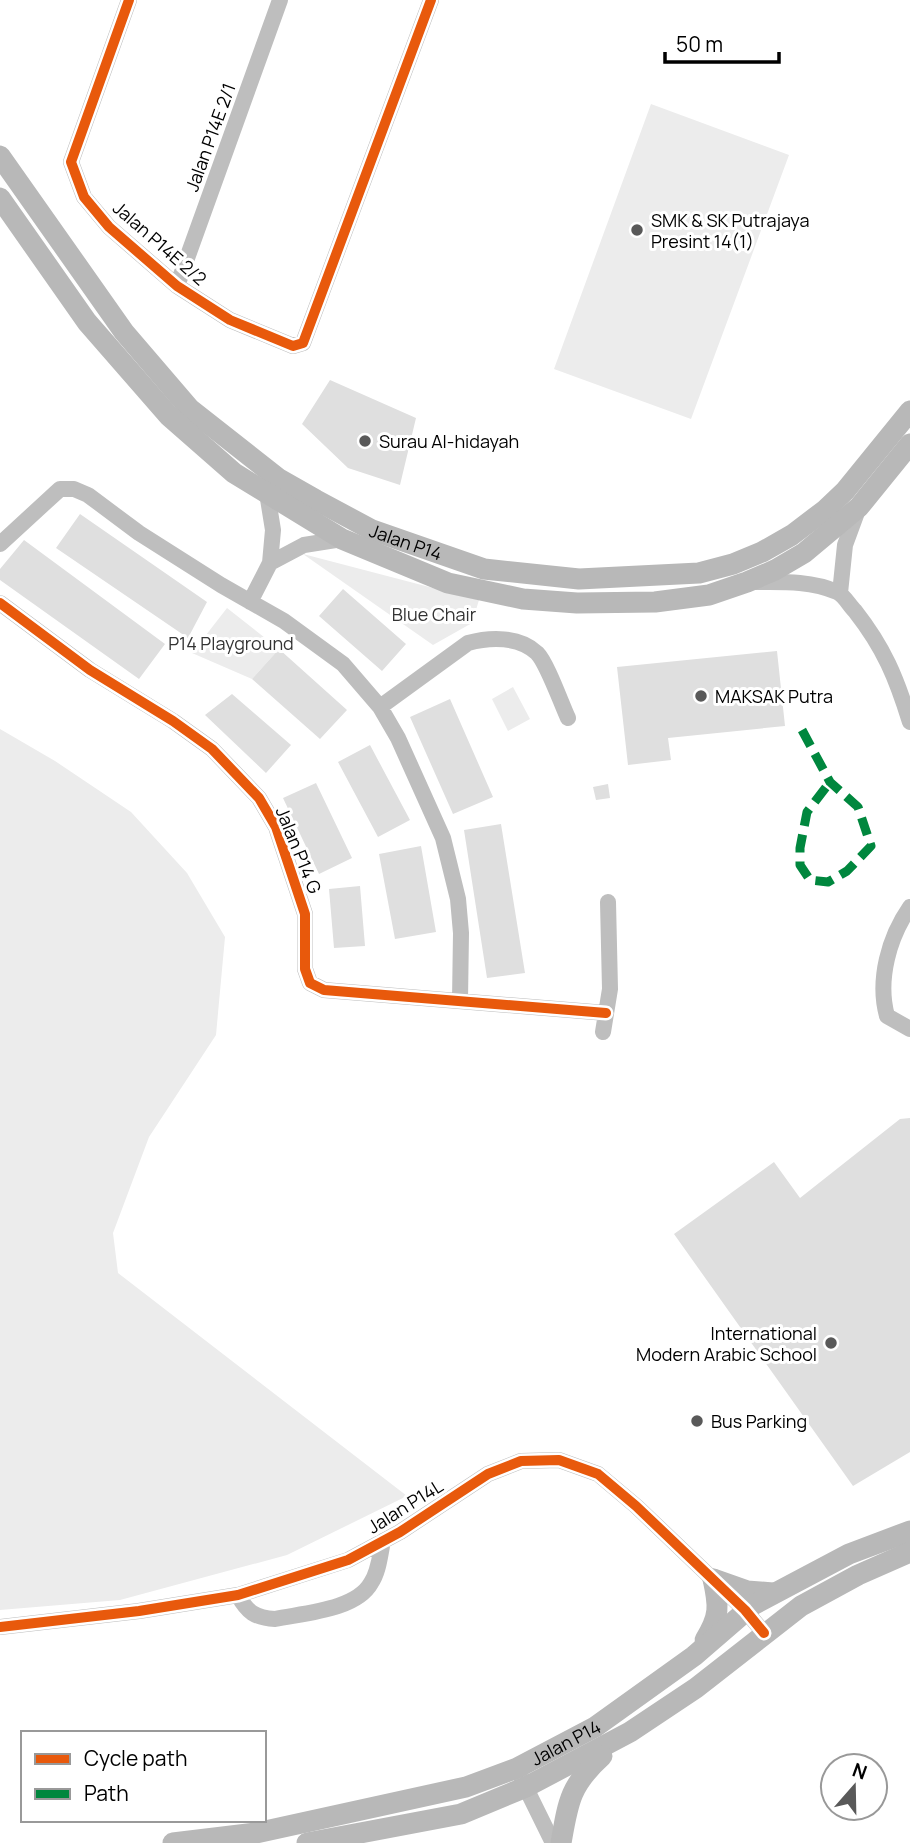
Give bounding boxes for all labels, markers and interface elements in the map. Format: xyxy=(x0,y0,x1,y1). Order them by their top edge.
scale bar xyxy=(665,21,779,65)
text: 50 m xyxy=(676,30,723,58)
street label: Jalan P14E 2/1 xyxy=(179,80,241,194)
street label: Jalan P14E 2/2 xyxy=(108,196,212,290)
place label: SMK & SK Putrajaya Presint 14(1) xyxy=(651,208,810,253)
marker: SMK & SK Putrajaya Presint 14(1) xyxy=(629,222,645,238)
place label: Surau Al-hidayah xyxy=(379,429,519,453)
marker: Surau Al-hidayah xyxy=(357,433,373,449)
street label: Jalan P14 xyxy=(366,518,446,566)
park label: Blue Chair xyxy=(392,602,477,626)
park label: P14 Playground xyxy=(168,631,294,655)
place label: MAKSAK Putra xyxy=(715,684,833,708)
marker: MAKSAK Putra xyxy=(693,688,709,704)
street label: Jalan P14 G xyxy=(271,803,327,897)
place label: International Modern Arabic School xyxy=(636,1321,817,1366)
marker: International Modern Arabic School xyxy=(823,1335,839,1351)
place label: Bus Parking xyxy=(711,1409,807,1433)
marker: Bus Parking xyxy=(689,1413,705,1429)
street label: Jalan P14L xyxy=(363,1473,447,1539)
street label: Jalan P14 xyxy=(527,1714,605,1771)
legend xyxy=(21,1731,266,1822)
text: Cycle path xyxy=(84,1744,187,1772)
north arrow xyxy=(819,1752,889,1822)
text: N xyxy=(849,1756,871,1786)
text: Path xyxy=(84,1779,129,1807)

